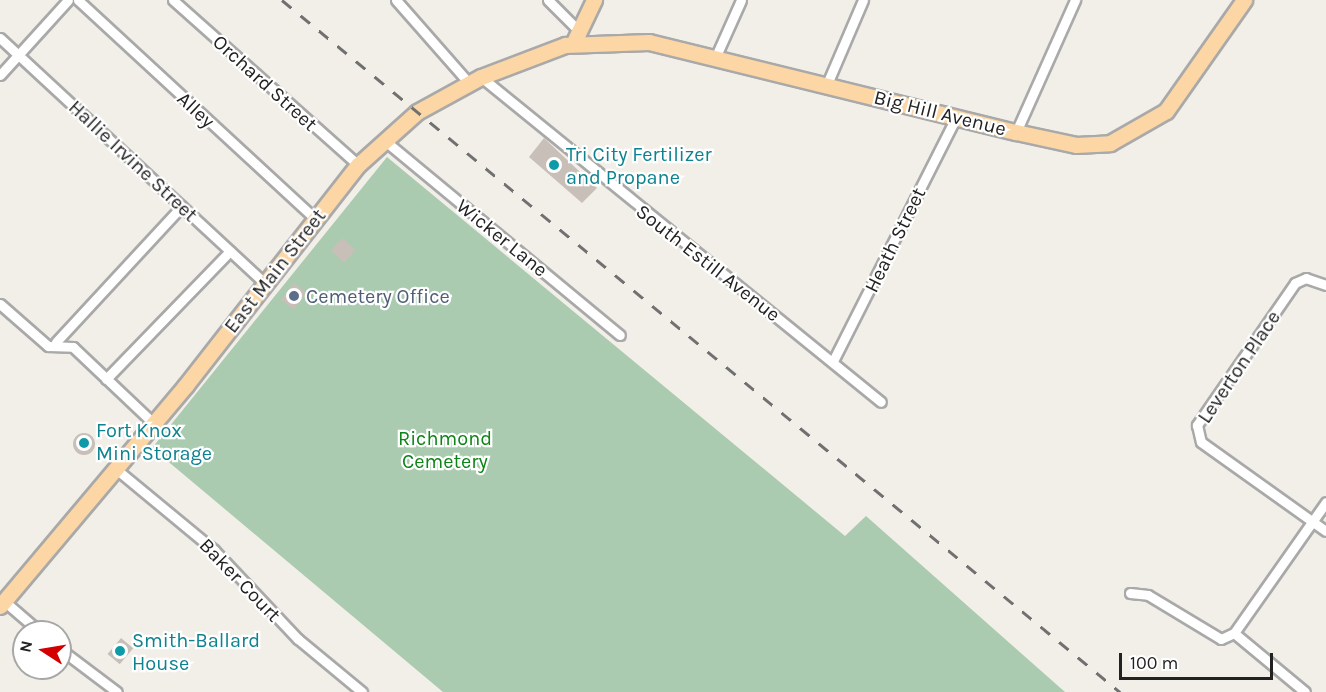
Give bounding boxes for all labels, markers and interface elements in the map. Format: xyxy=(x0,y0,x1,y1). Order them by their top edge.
street label: Orchard Street xyxy=(208,30,322,136)
street label: Big Hill Avenue xyxy=(871,85,1009,141)
street label: Alley xyxy=(172,87,220,133)
street label: Hallie Irvine Street xyxy=(64,95,202,227)
place label: Tri City Fertilizer and Propane xyxy=(566,142,712,189)
marker: Tri City Fertilizer and Propane xyxy=(547,158,561,172)
street label: Heath Street xyxy=(859,184,931,296)
street label: Wicker Lane xyxy=(452,194,552,282)
street label: South Estill Avenue xyxy=(631,199,785,327)
street label: East Main Street xyxy=(219,204,331,338)
place label: Cemetery Office xyxy=(306,284,450,308)
marker: Cemetery Office xyxy=(287,289,301,303)
street label: Leverton Place xyxy=(1193,306,1285,428)
place label: Fort Knox Mini Storage xyxy=(96,419,212,466)
park label: Richmond Cemetery xyxy=(398,427,492,474)
marker: Fort Knox Mini Storage xyxy=(77,436,91,450)
street label: Baker Court xyxy=(194,533,286,627)
north arrow xyxy=(12,620,72,680)
place label: Smith-Ballard House xyxy=(132,628,260,675)
text: N xyxy=(15,639,36,654)
scale bar xyxy=(1122,641,1276,679)
marker: Smith-Ballard House xyxy=(113,644,127,658)
text: 100 m xyxy=(1130,652,1178,674)

